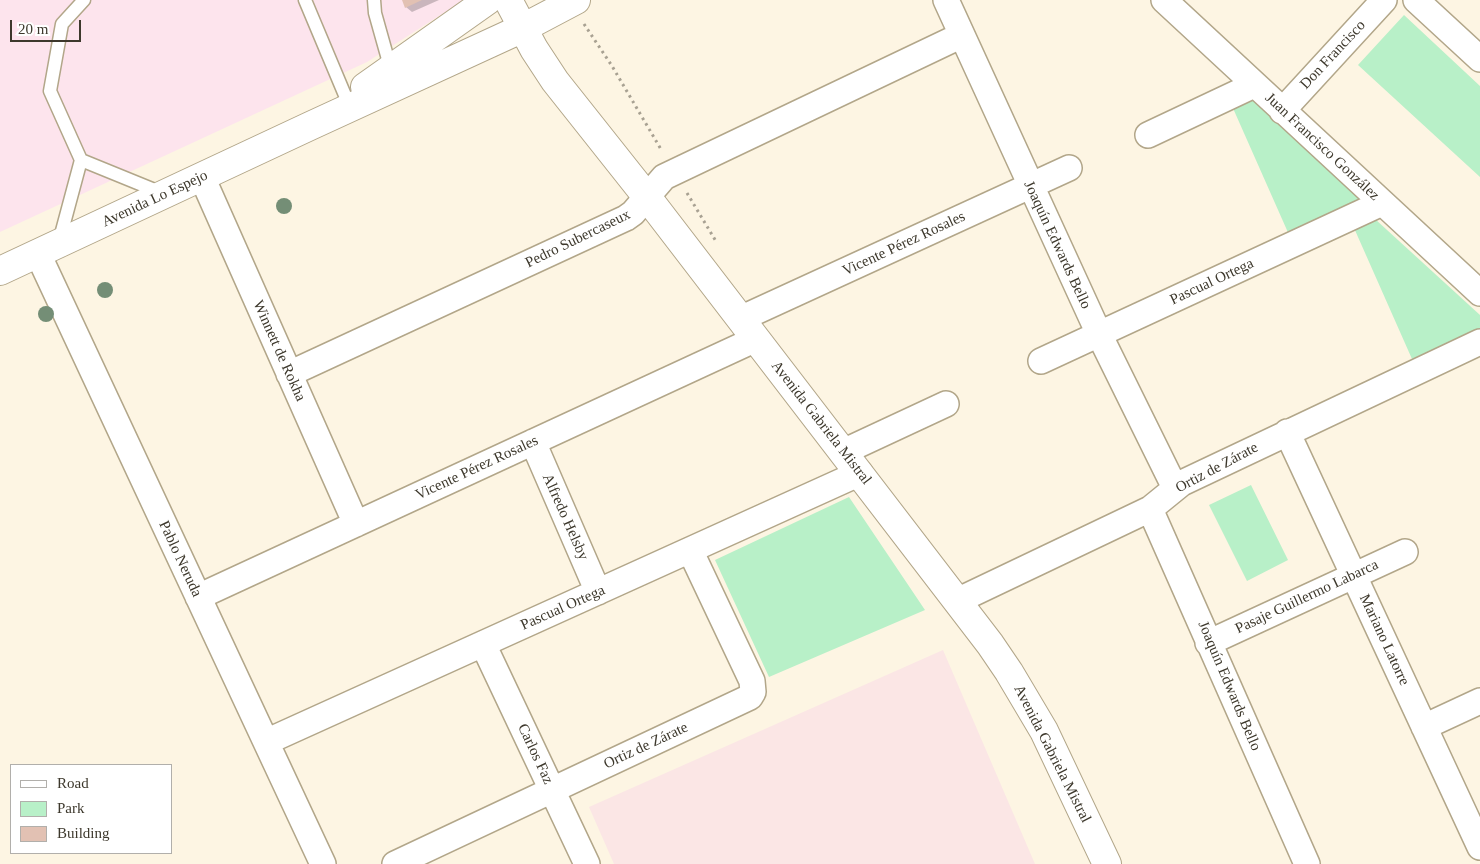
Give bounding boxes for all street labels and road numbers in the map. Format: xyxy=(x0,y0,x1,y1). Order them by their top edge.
street label: Don Francisco xyxy=(1296,17,1370,93)
street label: Juan Francisco González xyxy=(1261,89,1383,205)
street label: Avenida Lo Espejo xyxy=(99,167,211,231)
street label: Joaquín Edwards Bello xyxy=(1019,178,1095,312)
street label: Pedro Subercaseux xyxy=(523,206,633,272)
street label: Vicente Pérez Rosales xyxy=(840,208,968,280)
street label: Pascual Ortega xyxy=(1167,255,1257,309)
street label: Winnett de Rokha xyxy=(249,298,309,404)
street label: Avenida Gabriela Mistral xyxy=(767,358,875,488)
street label: Vicente Pérez Rosales xyxy=(413,432,541,504)
street label: Ortiz de Zárate xyxy=(1173,439,1261,497)
street label: Alfredo Helsby xyxy=(538,471,592,563)
street label: Pablo Neruda xyxy=(155,518,205,600)
street label: Pasaje Guillermo Labarca xyxy=(1233,556,1381,638)
street label: Pascual Ortega xyxy=(518,581,608,635)
street label: Mariano Latorre xyxy=(1355,591,1413,689)
street label: Joaquín Edwards Bello xyxy=(1194,618,1264,754)
street label: Avenida Gabriela Mistral xyxy=(1009,682,1095,826)
street label: Ortiz de Zárate xyxy=(601,719,691,773)
street label: Carlos Faz xyxy=(513,721,557,787)

